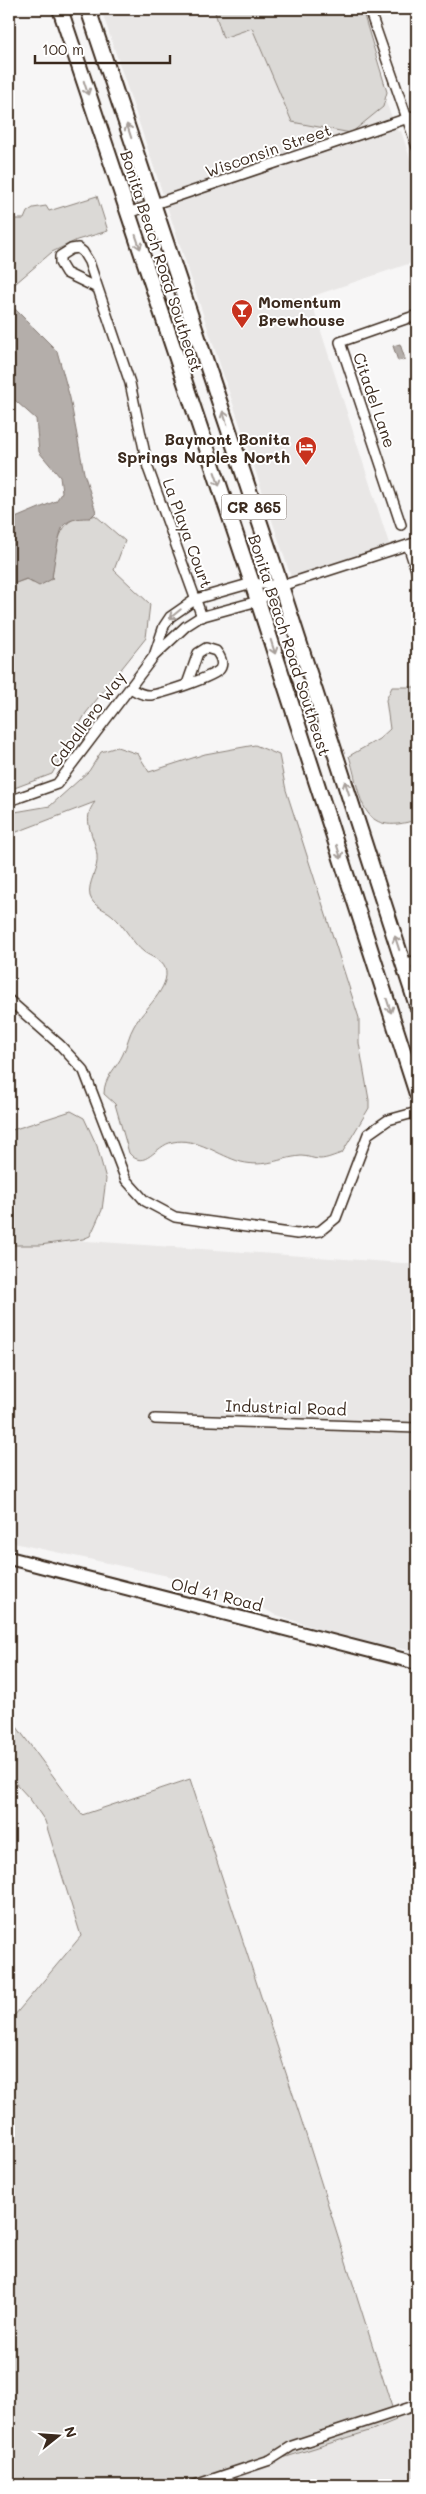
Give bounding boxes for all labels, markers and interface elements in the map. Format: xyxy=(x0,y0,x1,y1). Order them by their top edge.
scale bar xyxy=(35,32,170,64)
text: 100 m xyxy=(42,39,84,59)
one-way arrow xyxy=(82,80,92,96)
street label: Wisconsin Street xyxy=(202,119,334,181)
one-way arrow xyxy=(124,123,133,139)
street label: Bonita Beach Road Southeast xyxy=(116,148,208,374)
one-way arrow xyxy=(133,234,143,250)
place label: Momentum Brewhouse xyxy=(258,291,345,330)
bar icon: Momentum Brewhouse xyxy=(230,298,254,329)
street label: Citadel Lane xyxy=(349,349,401,451)
one-way arrow xyxy=(219,410,229,426)
place label: Baymont Bonita Springs Naples North xyxy=(117,428,290,467)
hotel icon: Baymont Bonita Springs Naples North xyxy=(294,435,318,466)
one-way arrow xyxy=(213,471,222,487)
street label: La Playa Court xyxy=(158,475,218,591)
road number: CR 865 xyxy=(222,494,286,520)
street label: Bonita Beach Road Southeast xyxy=(244,532,336,758)
one-way arrow xyxy=(169,608,182,619)
one-way arrow xyxy=(268,639,278,655)
street label: Caballero Way xyxy=(44,667,130,771)
one-way arrow xyxy=(342,781,351,796)
one-way arrow xyxy=(334,843,344,859)
one-way arrow xyxy=(392,935,401,951)
one-way arrow xyxy=(384,998,394,1014)
street label: Industrial Road xyxy=(225,1394,347,1420)
street label: Old 41 Road xyxy=(169,1573,265,1615)
north arrow xyxy=(32,2412,82,2462)
text: N xyxy=(60,2424,82,2440)

